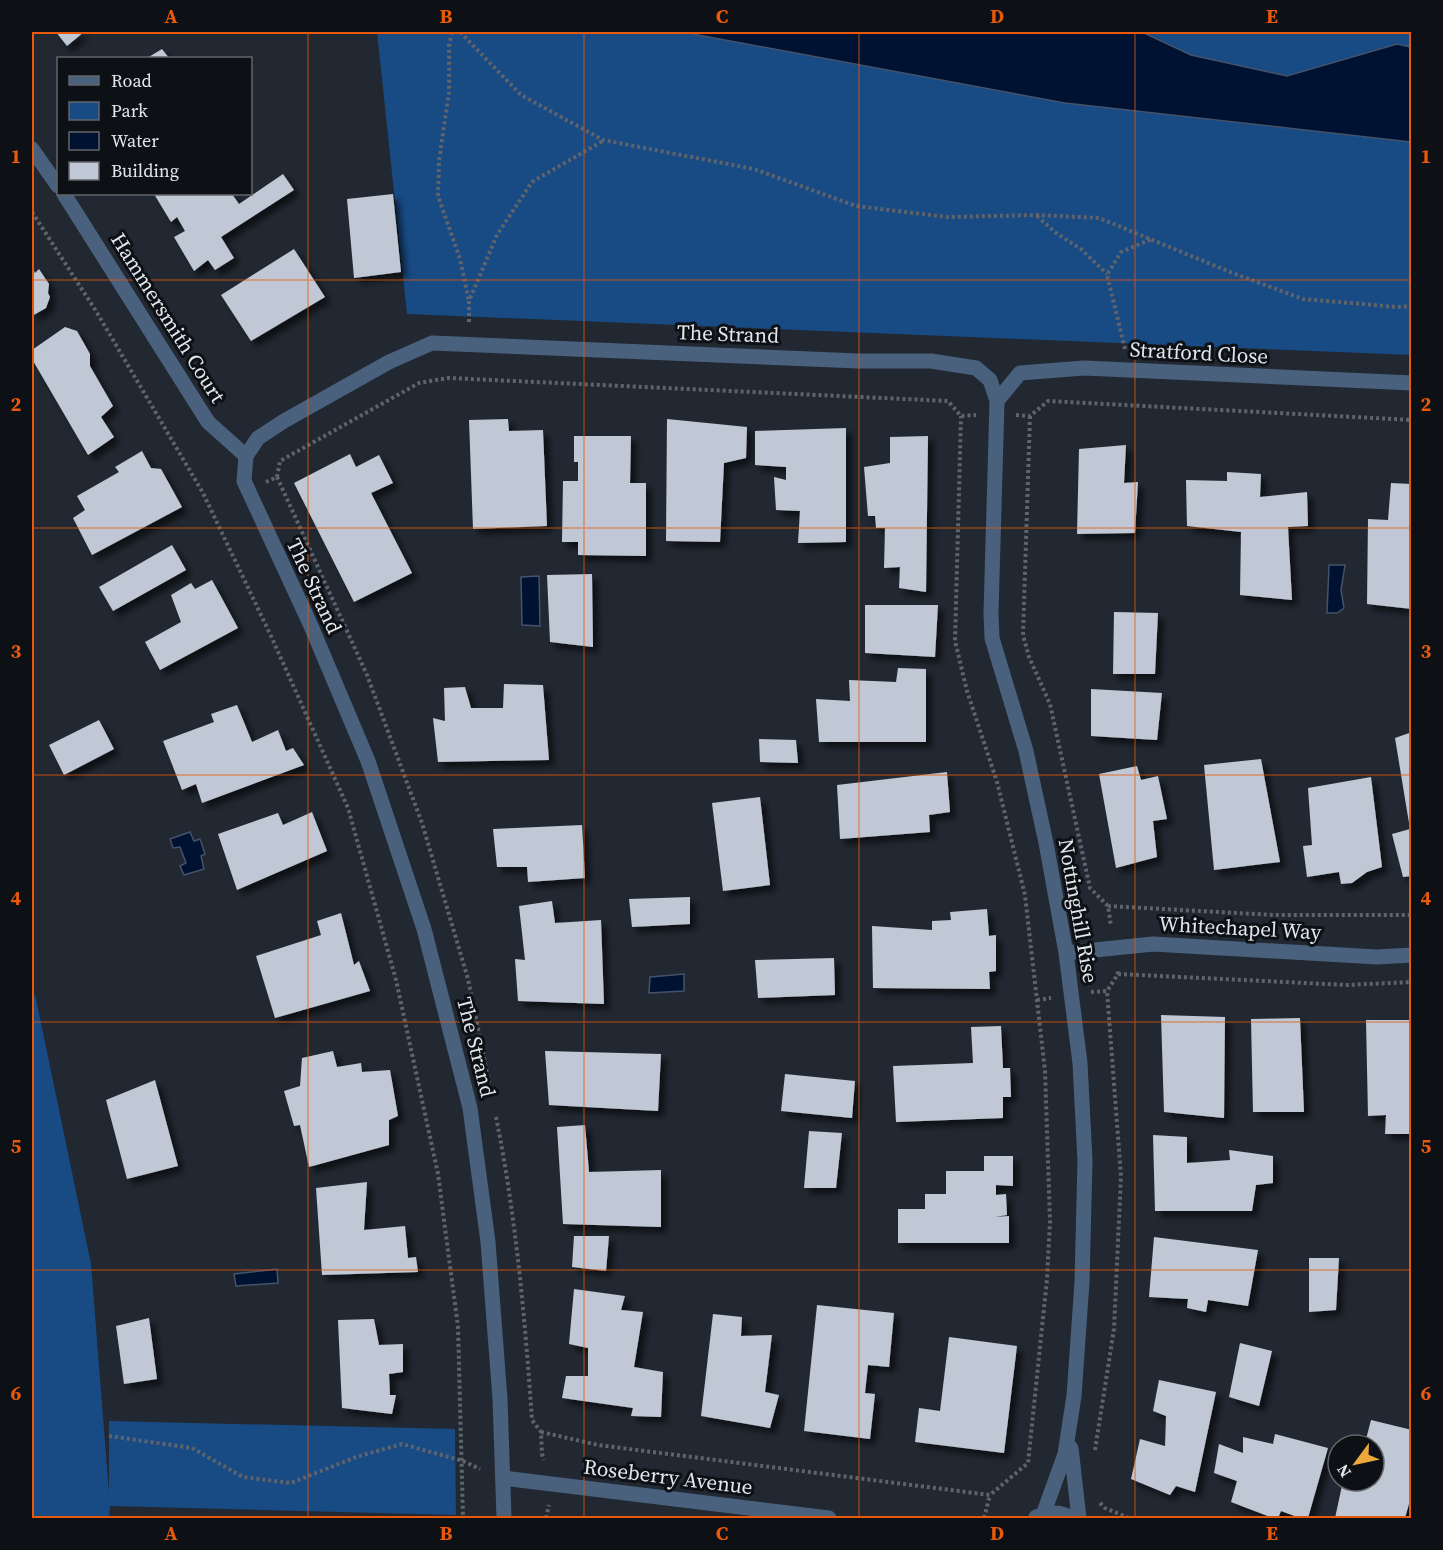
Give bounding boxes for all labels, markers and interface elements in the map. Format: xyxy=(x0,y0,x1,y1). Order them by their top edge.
text: A xyxy=(164,2,178,30)
text: B xyxy=(439,2,453,30)
text: C xyxy=(716,2,728,30)
text: D xyxy=(990,2,1004,30)
text: E xyxy=(1266,2,1278,30)
legend xyxy=(57,57,252,195)
text: Road xyxy=(111,68,152,93)
text: Park xyxy=(111,98,148,123)
text: Water xyxy=(111,128,159,153)
text: 1 xyxy=(11,142,21,170)
text: 1 xyxy=(1421,142,1431,170)
text: Building xyxy=(111,158,179,183)
street label: Hammersmith Court xyxy=(104,227,233,408)
street label: The Strand xyxy=(676,317,780,350)
street label: Stratford Close xyxy=(1129,334,1269,371)
text: 2 xyxy=(11,390,22,418)
text: 2 xyxy=(1421,390,1432,418)
street label: The Strand xyxy=(280,533,349,638)
text: 3 xyxy=(11,637,22,665)
text: 3 xyxy=(1421,637,1432,665)
street label: Nottinghill Rise xyxy=(1052,836,1105,985)
text: 4 xyxy=(11,884,22,912)
text: 4 xyxy=(1421,884,1432,912)
street label: Whitechapel Way xyxy=(1158,909,1322,946)
street label: The Strand xyxy=(450,994,503,1100)
text: 5 xyxy=(11,1132,22,1160)
text: 5 xyxy=(1421,1132,1432,1160)
text: 6 xyxy=(11,1379,22,1407)
text: 6 xyxy=(1421,1379,1432,1407)
north arrow xyxy=(1326,1433,1386,1493)
street label: Roseberry Avenue xyxy=(582,1452,754,1501)
text: N xyxy=(1331,1460,1356,1482)
text: A xyxy=(164,1519,178,1547)
text: B xyxy=(439,1519,453,1547)
text: C xyxy=(716,1519,728,1547)
text: D xyxy=(990,1519,1004,1547)
text: E xyxy=(1266,1519,1278,1547)

